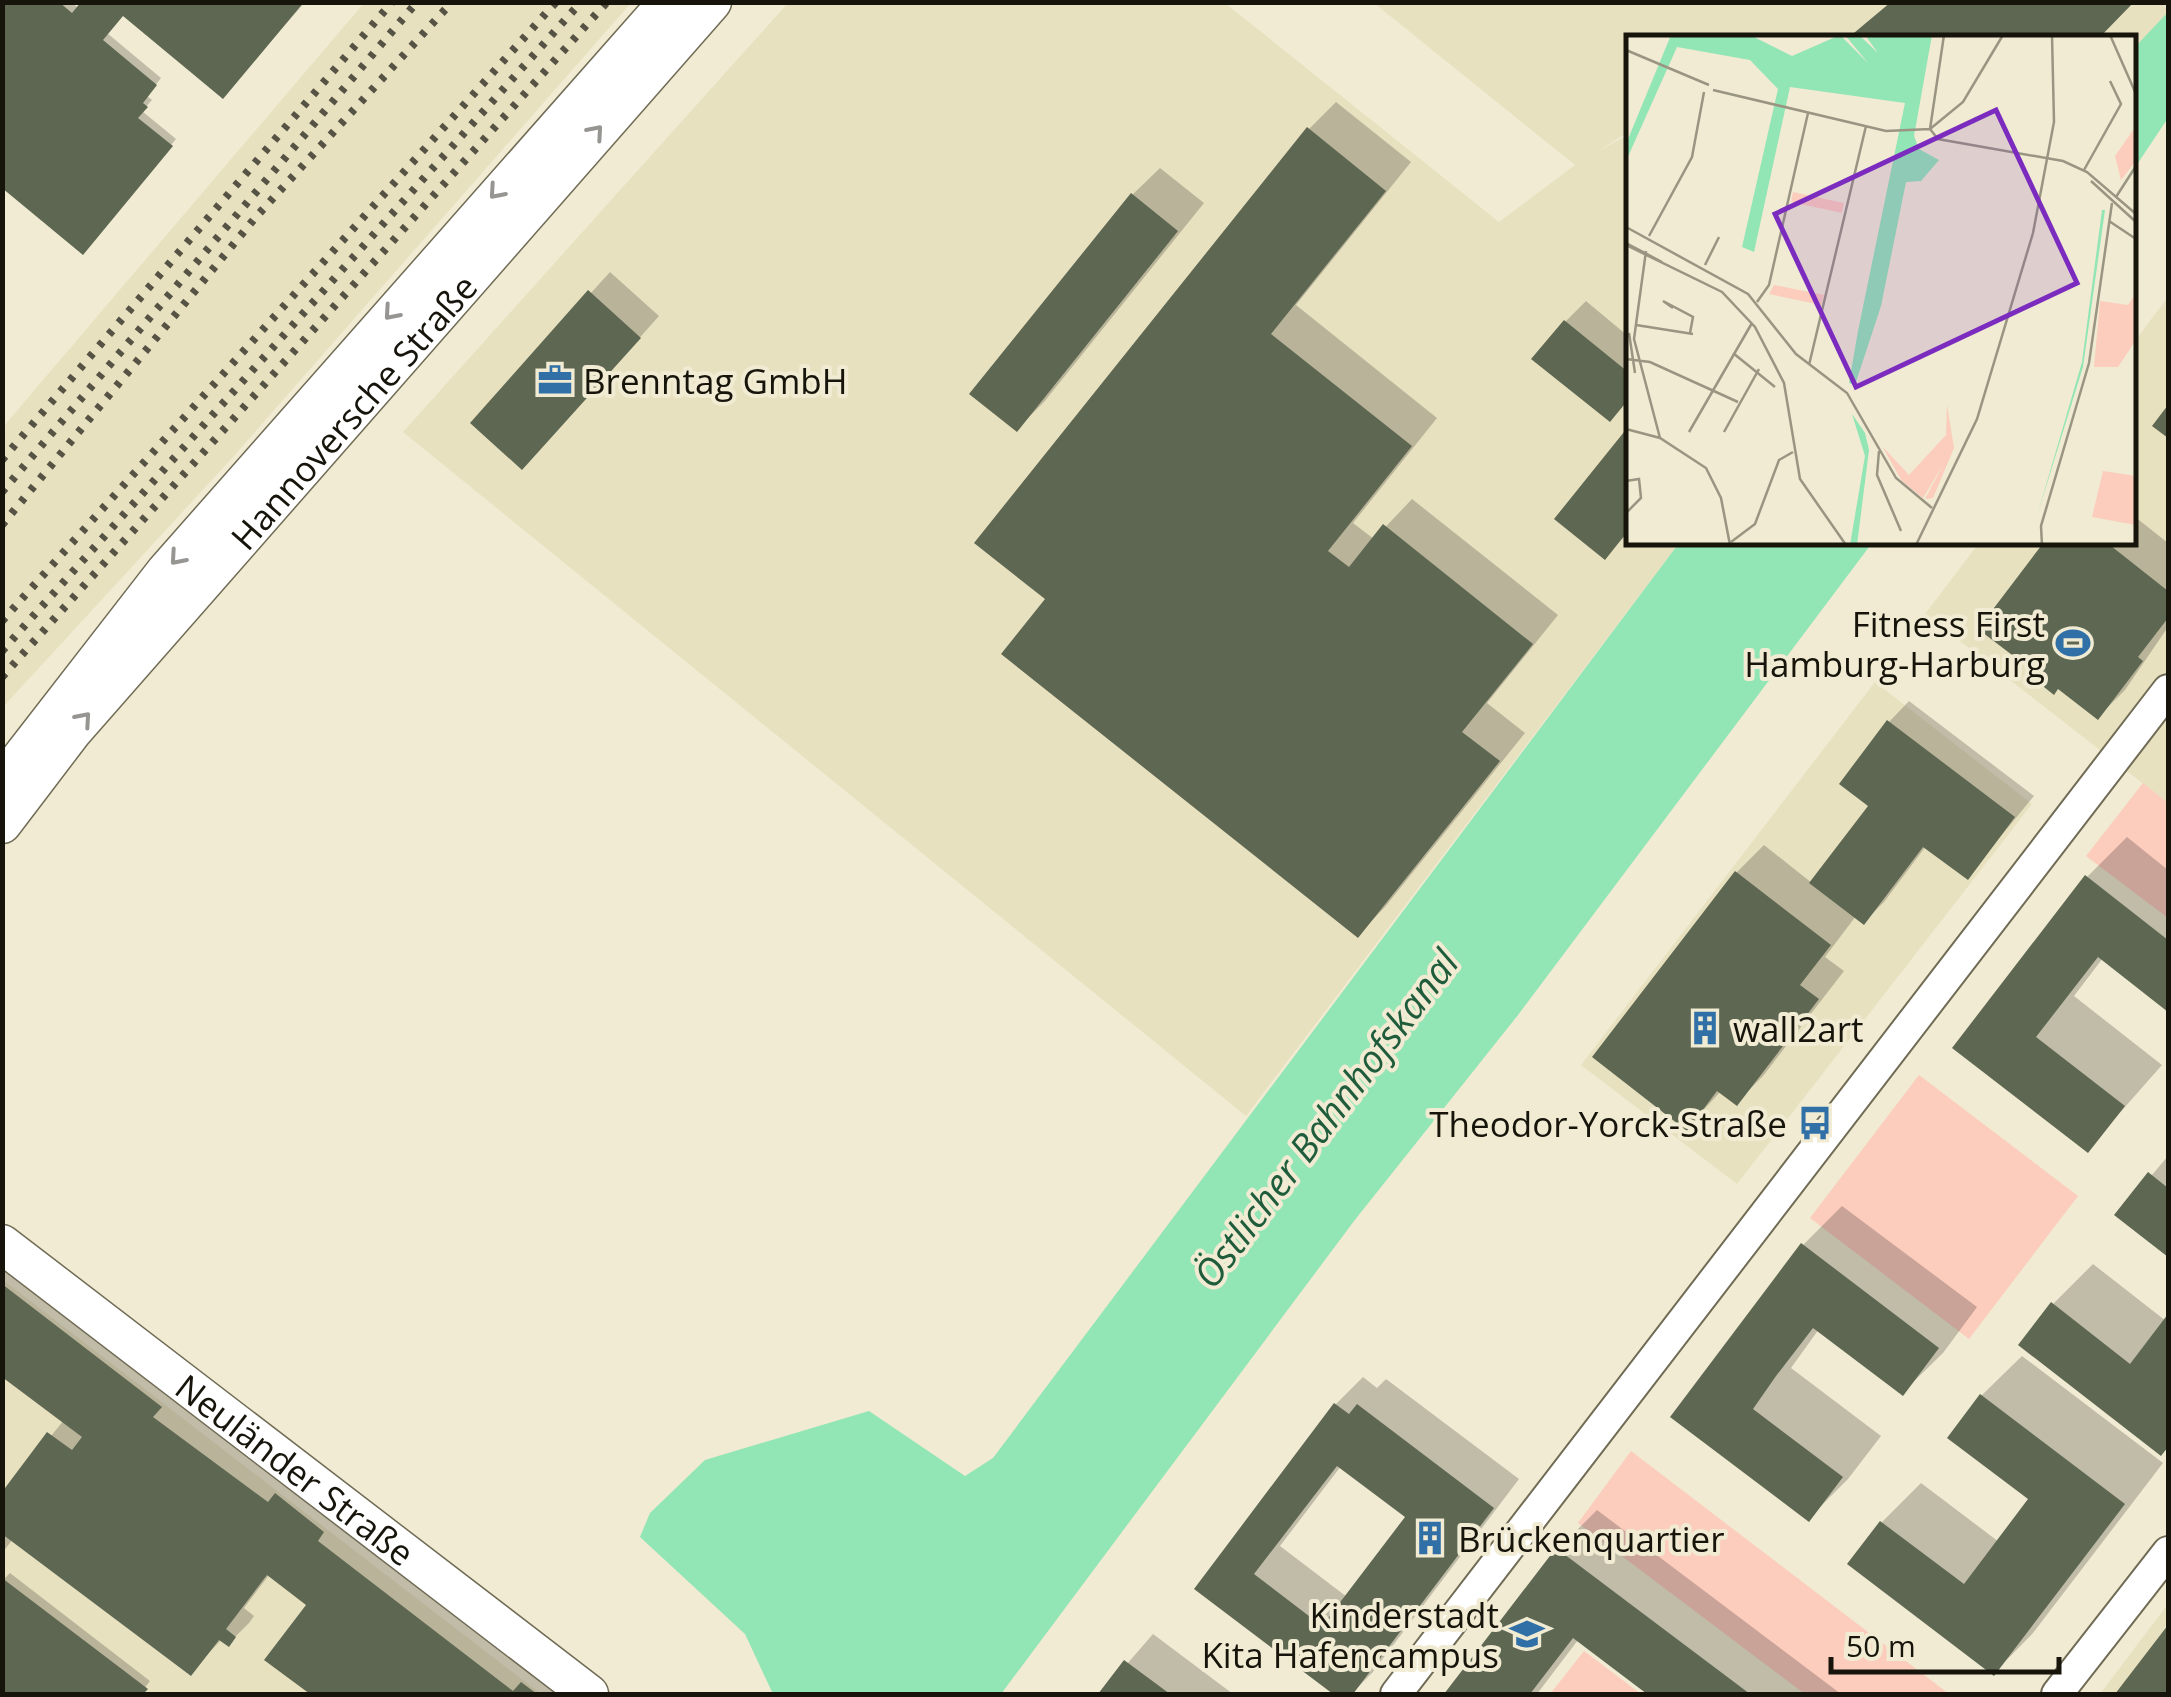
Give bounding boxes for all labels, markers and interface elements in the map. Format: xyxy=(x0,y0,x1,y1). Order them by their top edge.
inset map xyxy=(1626,35,2136,545)
one-way arrow xyxy=(585,125,603,143)
one-way arrow xyxy=(490,180,508,199)
street label: Hannoversche Straße xyxy=(220,264,487,559)
one-way arrow xyxy=(385,301,403,320)
place label: Brenntag GmbH xyxy=(583,357,848,404)
office icon: Brenntag GmbH xyxy=(536,361,574,399)
one-way arrow xyxy=(171,546,189,564)
place label: Fitness First Hamburg-Harburg xyxy=(1744,600,2045,687)
sports icon: Fitness First Hamburg-Harburg xyxy=(2054,624,2092,662)
one-way arrow xyxy=(72,712,90,731)
water label: Östlicher Bahnhofskanal xyxy=(1181,937,1470,1298)
place label: wall2art xyxy=(1733,1005,1863,1052)
building icon: wall2art xyxy=(1686,1009,1724,1047)
place label: Theodor-Yorck-Straße xyxy=(1429,1100,1787,1147)
bus stop icon: Theodor-Yorck-Straße xyxy=(1796,1104,1834,1142)
street label: Neuländer Straße xyxy=(167,1363,424,1576)
place label: Brückenquartier xyxy=(1458,1515,1725,1562)
building icon: Brückenquartier xyxy=(1411,1519,1449,1557)
place label: Kinderstadt Kita Hafencampus xyxy=(1201,1591,1499,1678)
scale bar xyxy=(1831,1612,2058,1674)
school or university icon: Kinderstadt Kita Hafencampus xyxy=(1508,1615,1546,1653)
text: 50 m xyxy=(1846,1625,1916,1666)

